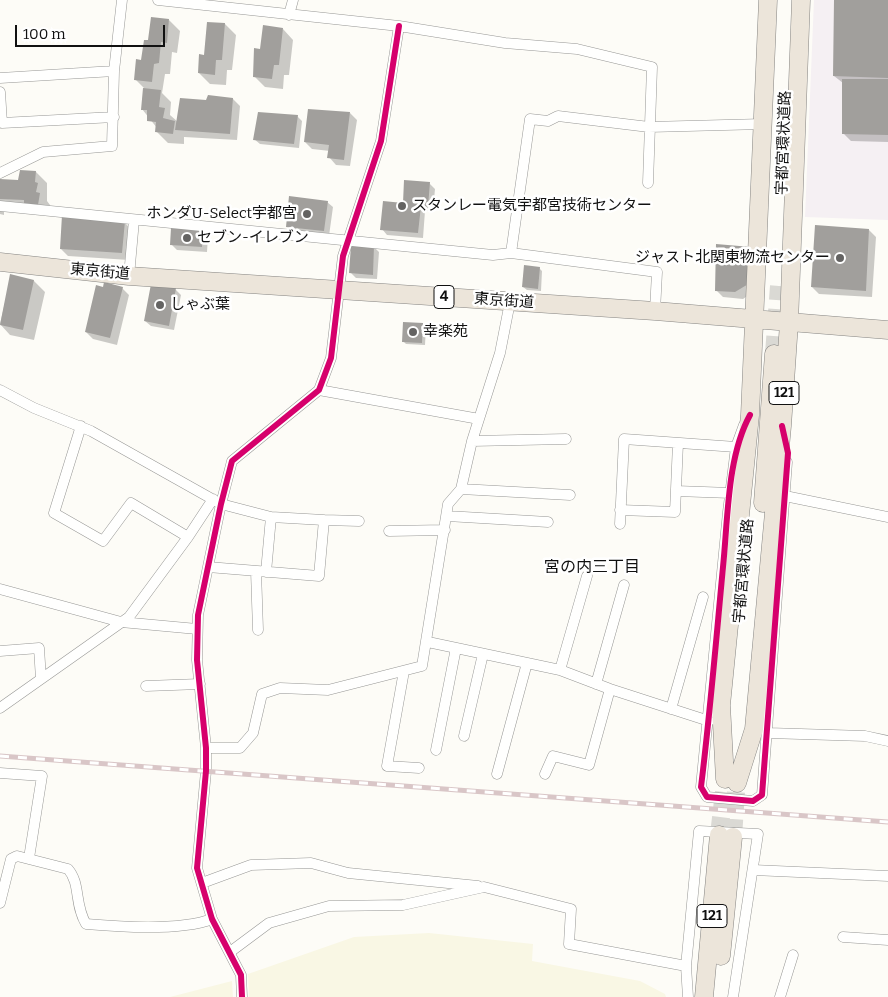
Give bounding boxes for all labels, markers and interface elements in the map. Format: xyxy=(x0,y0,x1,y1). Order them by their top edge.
scale bar xyxy=(18,15,168,47)
text: 100 m xyxy=(23,25,66,43)
street label: 宇都宮環状道路 xyxy=(773,90,795,196)
place label: スタンレー電気宇都宮技術センター xyxy=(412,197,652,215)
marker: スタンレー電気宇都宮技術センター xyxy=(396,200,408,212)
place label: ホンダU-Select宇都宮 xyxy=(146,205,297,223)
marker: ホンダU-Select宇都宮 xyxy=(301,208,313,220)
place label: セブン-イレブン xyxy=(197,229,309,247)
marker: セブン-イレブン xyxy=(181,232,193,244)
place label: ジャスト北関東物流センター xyxy=(635,249,830,267)
marker: ジャスト北関東物流センター xyxy=(834,252,846,264)
street label: 東京街道 xyxy=(69,260,131,284)
road number: 4 xyxy=(434,286,454,308)
street label: 東京街道 xyxy=(473,290,535,312)
place label: しゃぶ葉 xyxy=(170,296,230,314)
marker: しゃぶ葉 xyxy=(154,299,166,311)
place label: 幸楽苑 xyxy=(423,323,468,341)
marker: 幸楽苑 xyxy=(407,326,419,338)
road number: 121 xyxy=(769,382,799,404)
street label: 宇都宮環状道路 xyxy=(730,518,758,624)
district label: 宮の内三丁目 xyxy=(544,558,640,578)
road number: 121 xyxy=(697,904,727,928)

